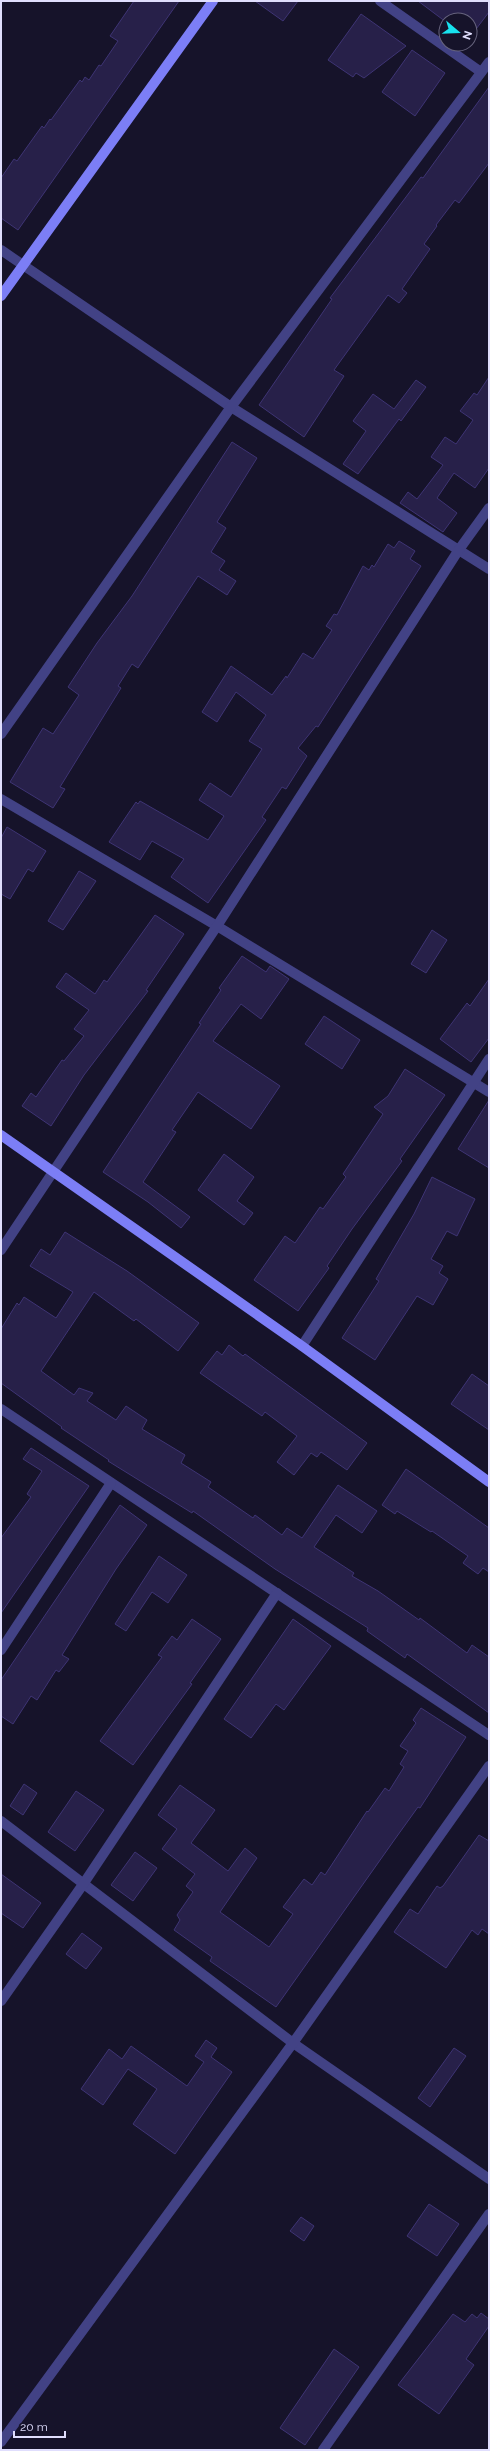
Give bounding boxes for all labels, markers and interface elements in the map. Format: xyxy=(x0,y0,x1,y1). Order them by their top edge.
north arrow xyxy=(438,12,478,52)
text: N xyxy=(459,29,474,41)
scale bar xyxy=(14,2413,65,2439)
text: 20 m xyxy=(20,2420,48,2434)

